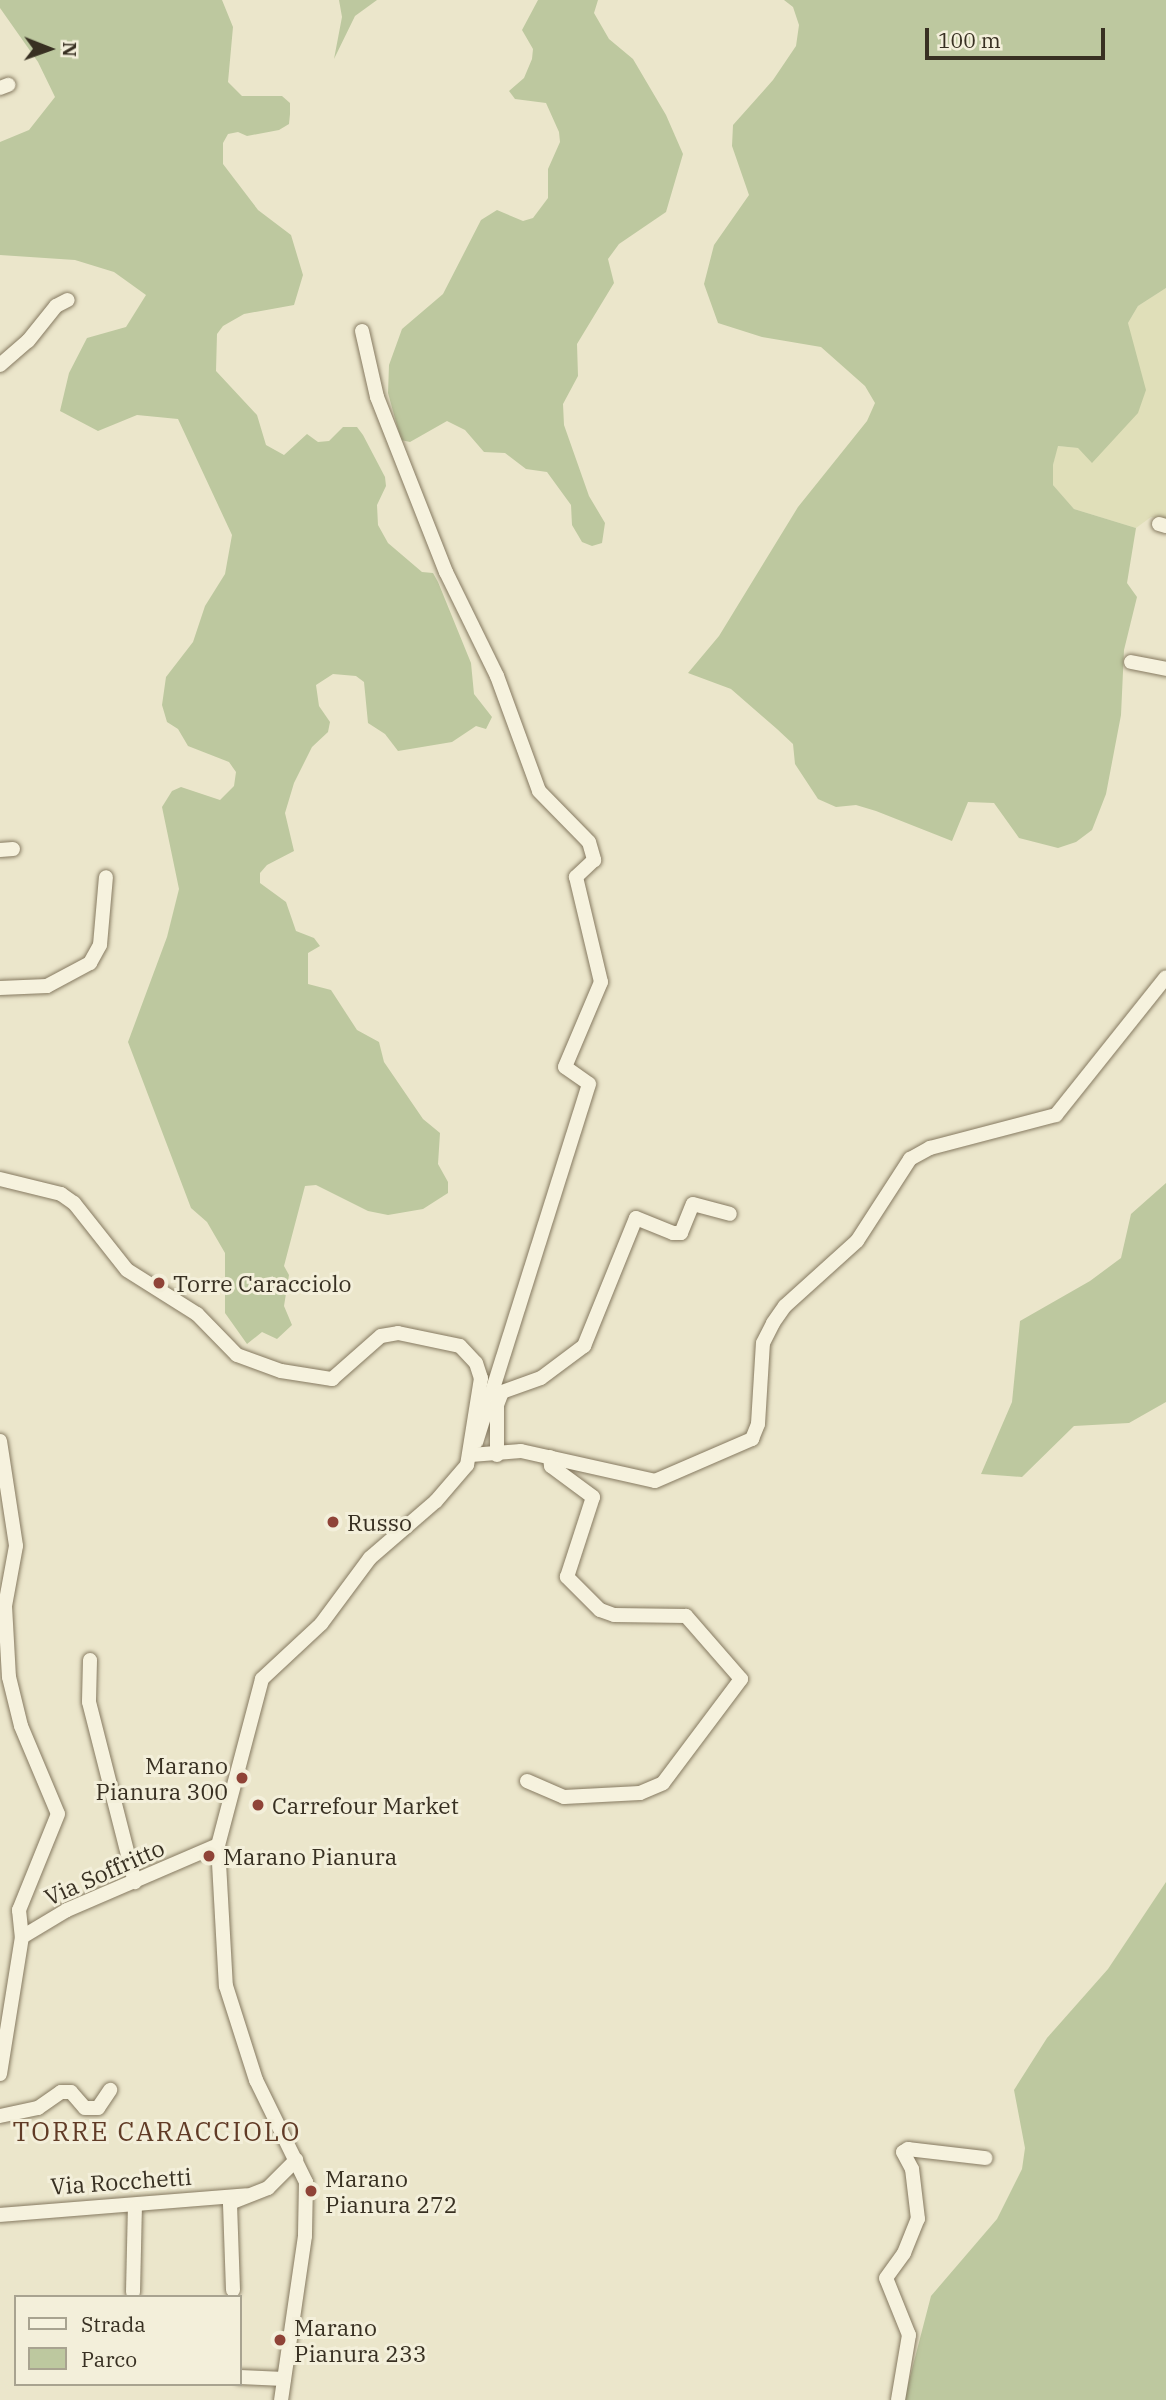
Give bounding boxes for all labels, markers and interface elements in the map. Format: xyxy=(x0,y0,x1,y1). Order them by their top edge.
north arrow xyxy=(14,14,84,84)
scale bar xyxy=(928,14,1108,58)
text: 100 m xyxy=(938,26,1001,54)
text: N xyxy=(58,42,82,57)
place label: Torre Caracciolo xyxy=(173,1269,352,1297)
marker: Torre Caracciolo xyxy=(151,1275,167,1291)
place label: Russo xyxy=(347,1508,412,1536)
marker: Russo xyxy=(325,1514,341,1530)
place label: Marano Pianura 300 xyxy=(95,1751,228,1805)
marker: Marano Pianura 300 xyxy=(234,1770,250,1786)
place label: Carrefour Market xyxy=(272,1791,459,1819)
marker: Carrefour Market xyxy=(250,1797,266,1813)
street label: Via Soffritto xyxy=(40,1833,168,1911)
place label: Marano Pianura xyxy=(223,1842,397,1870)
marker: Marano Pianura xyxy=(201,1848,217,1864)
district label: TORRE CARACCIOLO xyxy=(15,2116,299,2148)
street label: Via Rocchetti xyxy=(49,2162,193,2200)
place label: Marano Pianura 272 xyxy=(325,2164,458,2218)
marker: Marano Pianura 272 xyxy=(303,2183,319,2199)
legend xyxy=(14,2295,242,2386)
text: Strada xyxy=(81,2310,146,2338)
place label: Marano Pianura 233 xyxy=(294,2313,427,2367)
marker: Marano Pianura 233 xyxy=(272,2332,288,2348)
text: Parco xyxy=(81,2345,137,2373)

